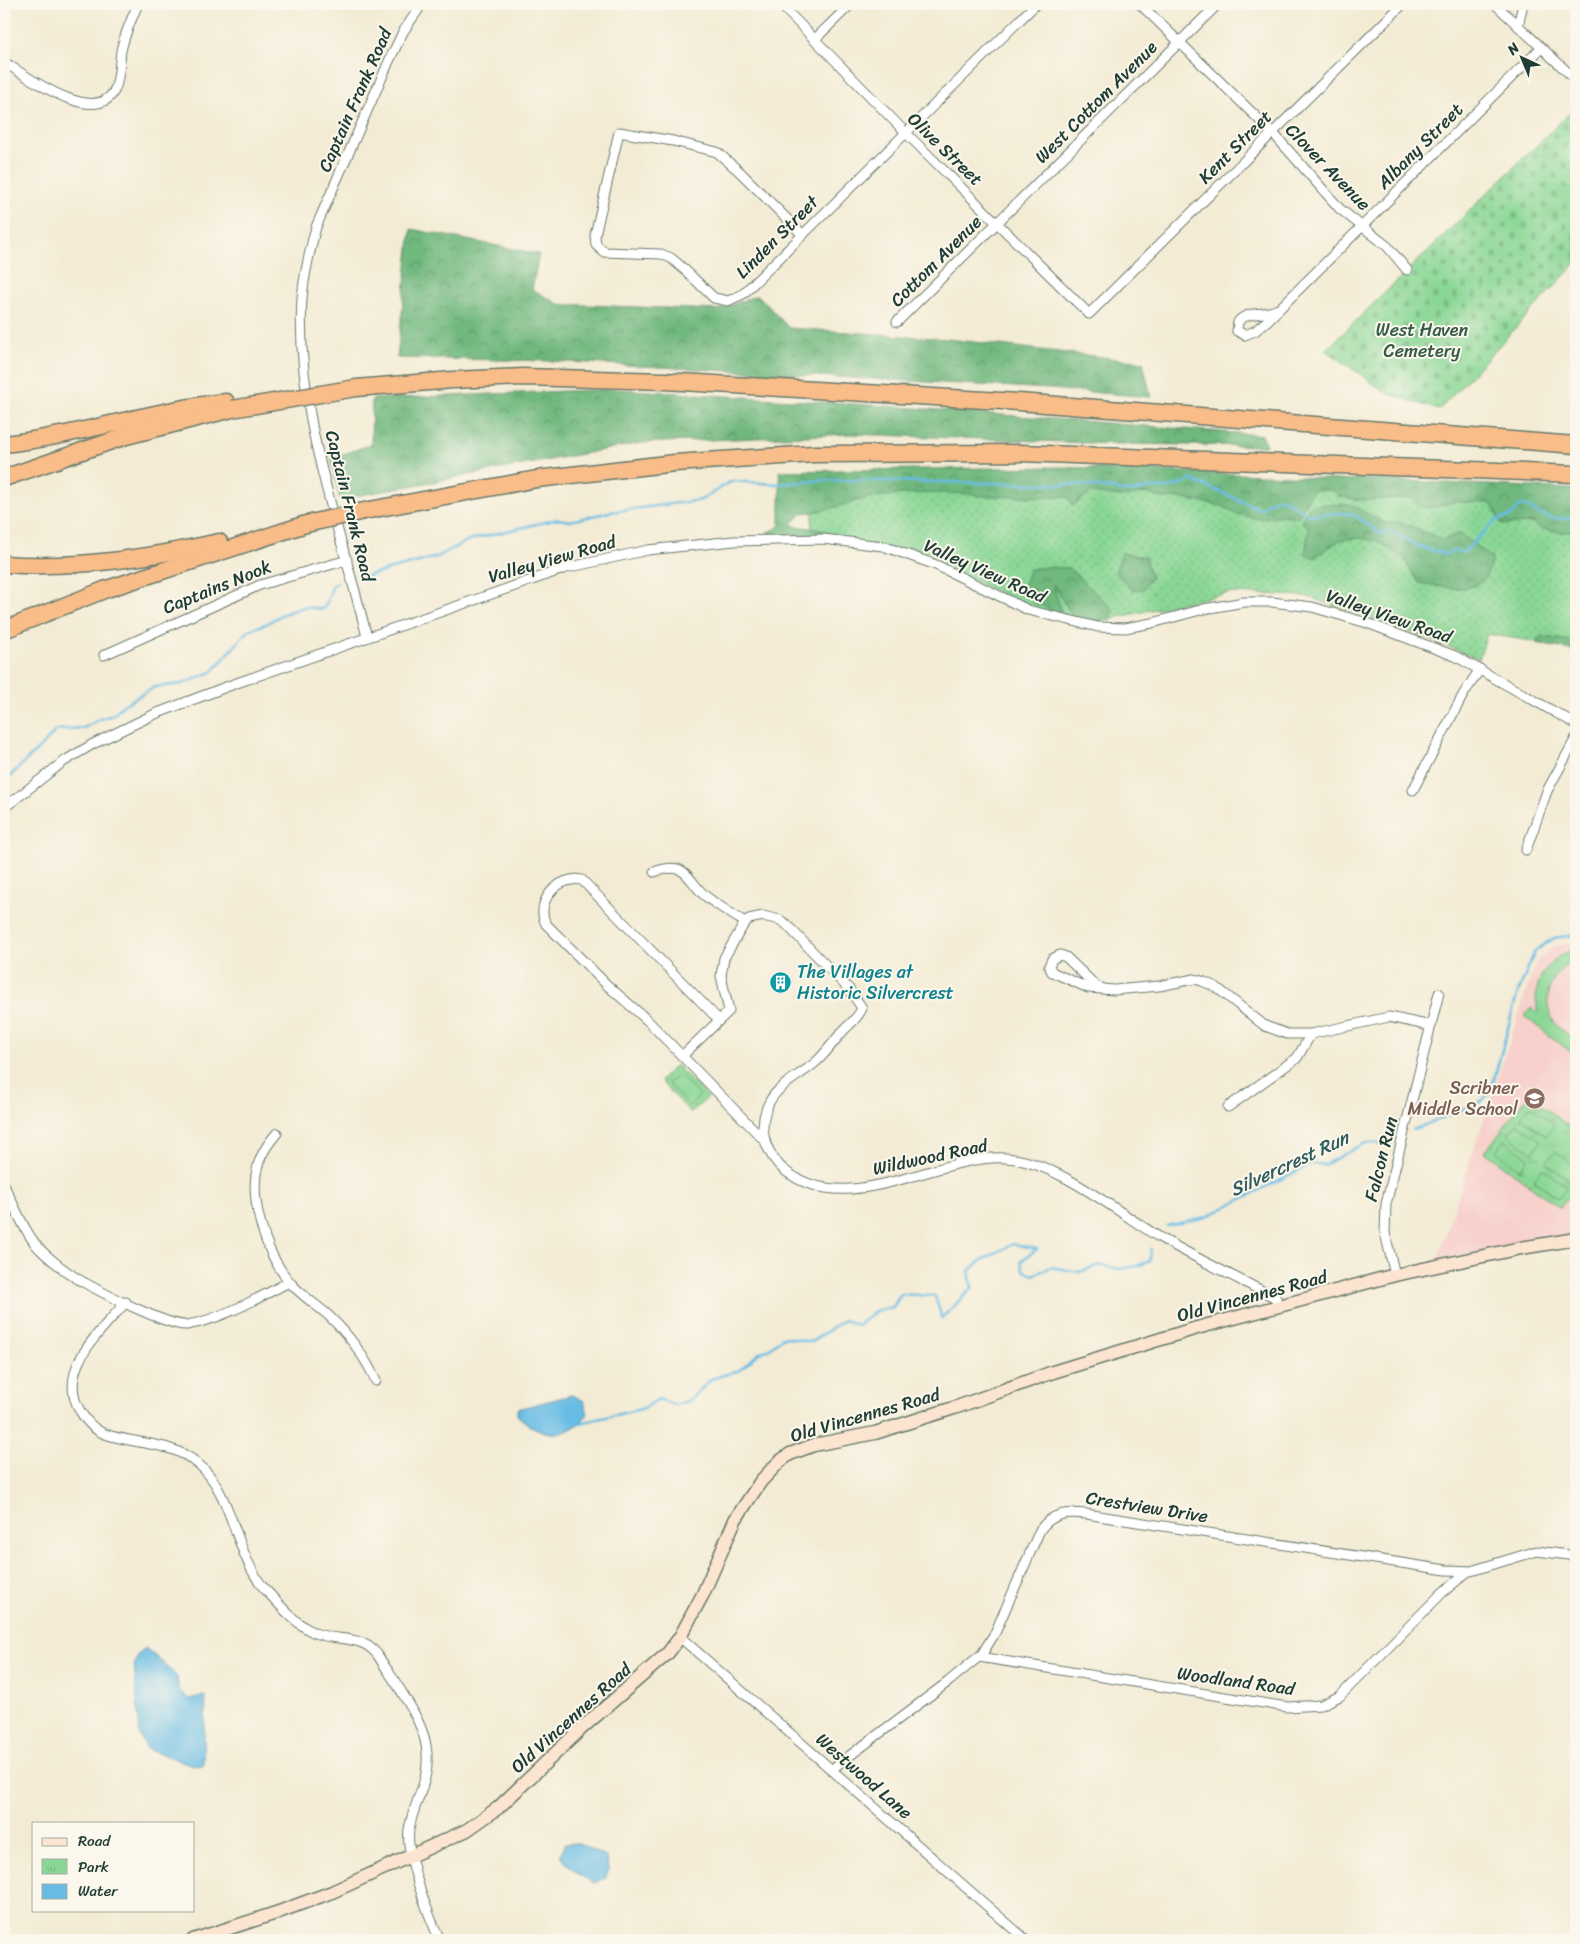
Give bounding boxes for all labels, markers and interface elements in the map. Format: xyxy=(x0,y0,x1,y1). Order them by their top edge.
street label: Captain Frank Road xyxy=(309,21,402,177)
street label: West Cottom Avenue xyxy=(1027,32,1166,171)
north arrow xyxy=(1498,32,1548,82)
text: N xyxy=(1500,36,1526,62)
street label: Albany Street xyxy=(1368,95,1471,198)
street label: Kent Street xyxy=(1190,102,1280,192)
street label: Olive Street xyxy=(899,104,991,194)
street label: Clover Avenue xyxy=(1277,115,1379,219)
street label: Linden Street xyxy=(728,187,827,286)
street label: Cottom Avenue xyxy=(882,207,990,315)
park label: West Haven Cemetery xyxy=(1376,314,1469,367)
street label: Captain Frank Road xyxy=(316,427,385,586)
street label: Valley View Road xyxy=(484,525,621,592)
street label: Valley View Road xyxy=(918,530,1053,613)
street label: Captains Nook xyxy=(158,551,277,623)
street label: Valley View Road xyxy=(1322,579,1458,653)
place label: The Villages at Historic Silvercrest xyxy=(797,956,954,1009)
building icon: The Villages at Historic Silvercrest xyxy=(769,970,793,994)
place label: Scribner Middle School xyxy=(1407,1072,1520,1125)
school or university icon: Scribner Middle School xyxy=(1522,1086,1546,1110)
street label: Falcon Run xyxy=(1355,1113,1407,1205)
water label: Silvercrest Run xyxy=(1224,1121,1356,1206)
street label: Wildwood Road xyxy=(870,1129,992,1185)
street label: Old Vincennes Road xyxy=(1173,1260,1332,1331)
street label: Old Vincennes Road xyxy=(786,1378,945,1452)
street label: Crestview Drive xyxy=(1084,1482,1210,1532)
street label: Old Vincennes Road xyxy=(503,1653,640,1782)
street label: Woodland Road xyxy=(1175,1657,1298,1705)
street label: Westwood Lane xyxy=(808,1724,920,1828)
legend xyxy=(32,1822,195,1912)
text: Road xyxy=(78,1828,111,1854)
text: Park xyxy=(78,1854,109,1880)
text: Water xyxy=(78,1878,118,1904)

